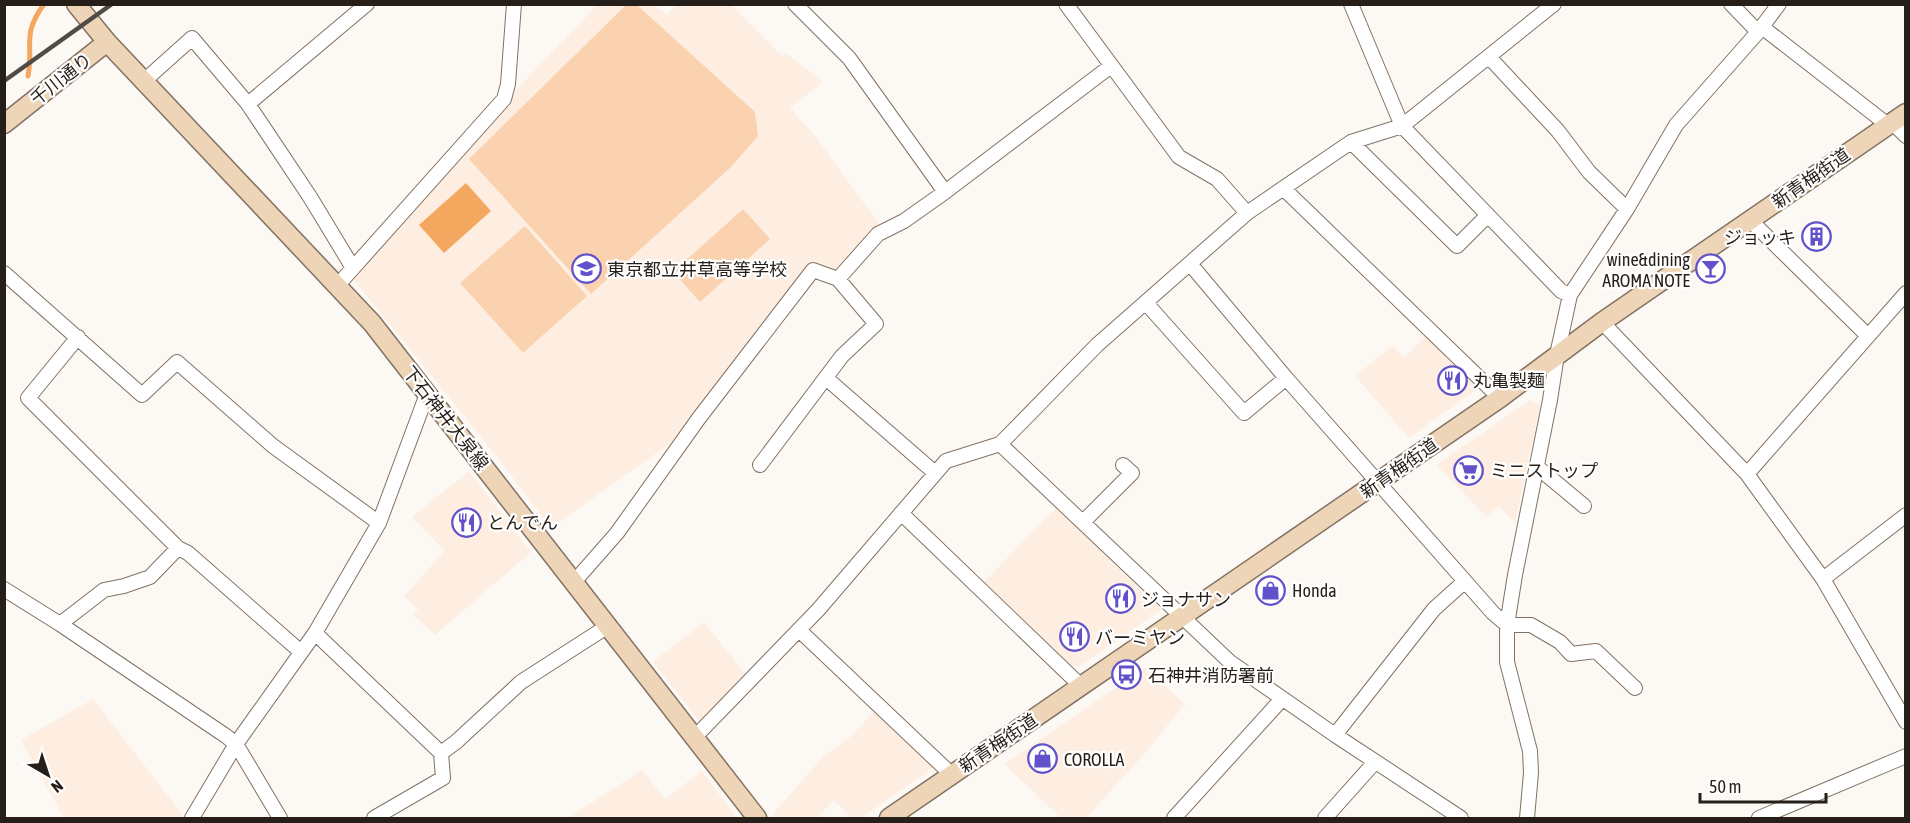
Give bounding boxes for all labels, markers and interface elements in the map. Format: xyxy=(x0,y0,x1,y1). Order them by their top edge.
street label: 千川通り xyxy=(26,49,96,109)
street label: 新青梅街道 xyxy=(1768,144,1854,212)
building icon: ジョッキ xyxy=(1801,221,1833,253)
place label: ジョッキ xyxy=(1724,227,1796,248)
place label: wine&dining AROMA NOTE xyxy=(1602,249,1690,291)
school or university icon: 東京都立井草高等学校 xyxy=(570,253,602,285)
bar icon: wine&dining AROMA NOTE xyxy=(1695,253,1727,285)
place label: 東京都立井草高等学校 xyxy=(607,259,787,280)
street label: 下石神井大泉線 xyxy=(399,362,493,474)
restaurant icon: 丸亀製麺 xyxy=(1436,364,1468,396)
place label: 丸亀製麺 xyxy=(1473,370,1545,391)
street label: 新青梅街道 xyxy=(1356,434,1442,502)
supermarket icon: ミニストップ xyxy=(1453,454,1485,486)
place label: ミニストップ xyxy=(1490,460,1598,481)
restaurant icon: とんでん xyxy=(450,506,482,538)
place label: とんでん xyxy=(487,512,558,533)
shop icon: Honda xyxy=(1255,574,1287,606)
place label: Honda xyxy=(1292,580,1337,601)
restaurant icon: ジョナサン xyxy=(1104,583,1136,615)
place label: ジョナサン xyxy=(1141,589,1231,610)
restaurant icon: バーミヤン xyxy=(1058,621,1090,653)
place label: バーミヤン xyxy=(1095,627,1185,648)
bus stop icon: 石神井消防署前 xyxy=(1111,659,1143,691)
place label: 石神井消防署前 xyxy=(1148,665,1274,686)
street label: 新青梅街道 xyxy=(955,709,1041,777)
shop icon: COROLLA xyxy=(1027,743,1059,775)
north arrow xyxy=(18,745,78,805)
place label: COROLLA xyxy=(1064,749,1125,770)
scale bar xyxy=(1700,766,1826,804)
text: 50 m xyxy=(1709,776,1741,797)
text: N xyxy=(48,777,67,797)

